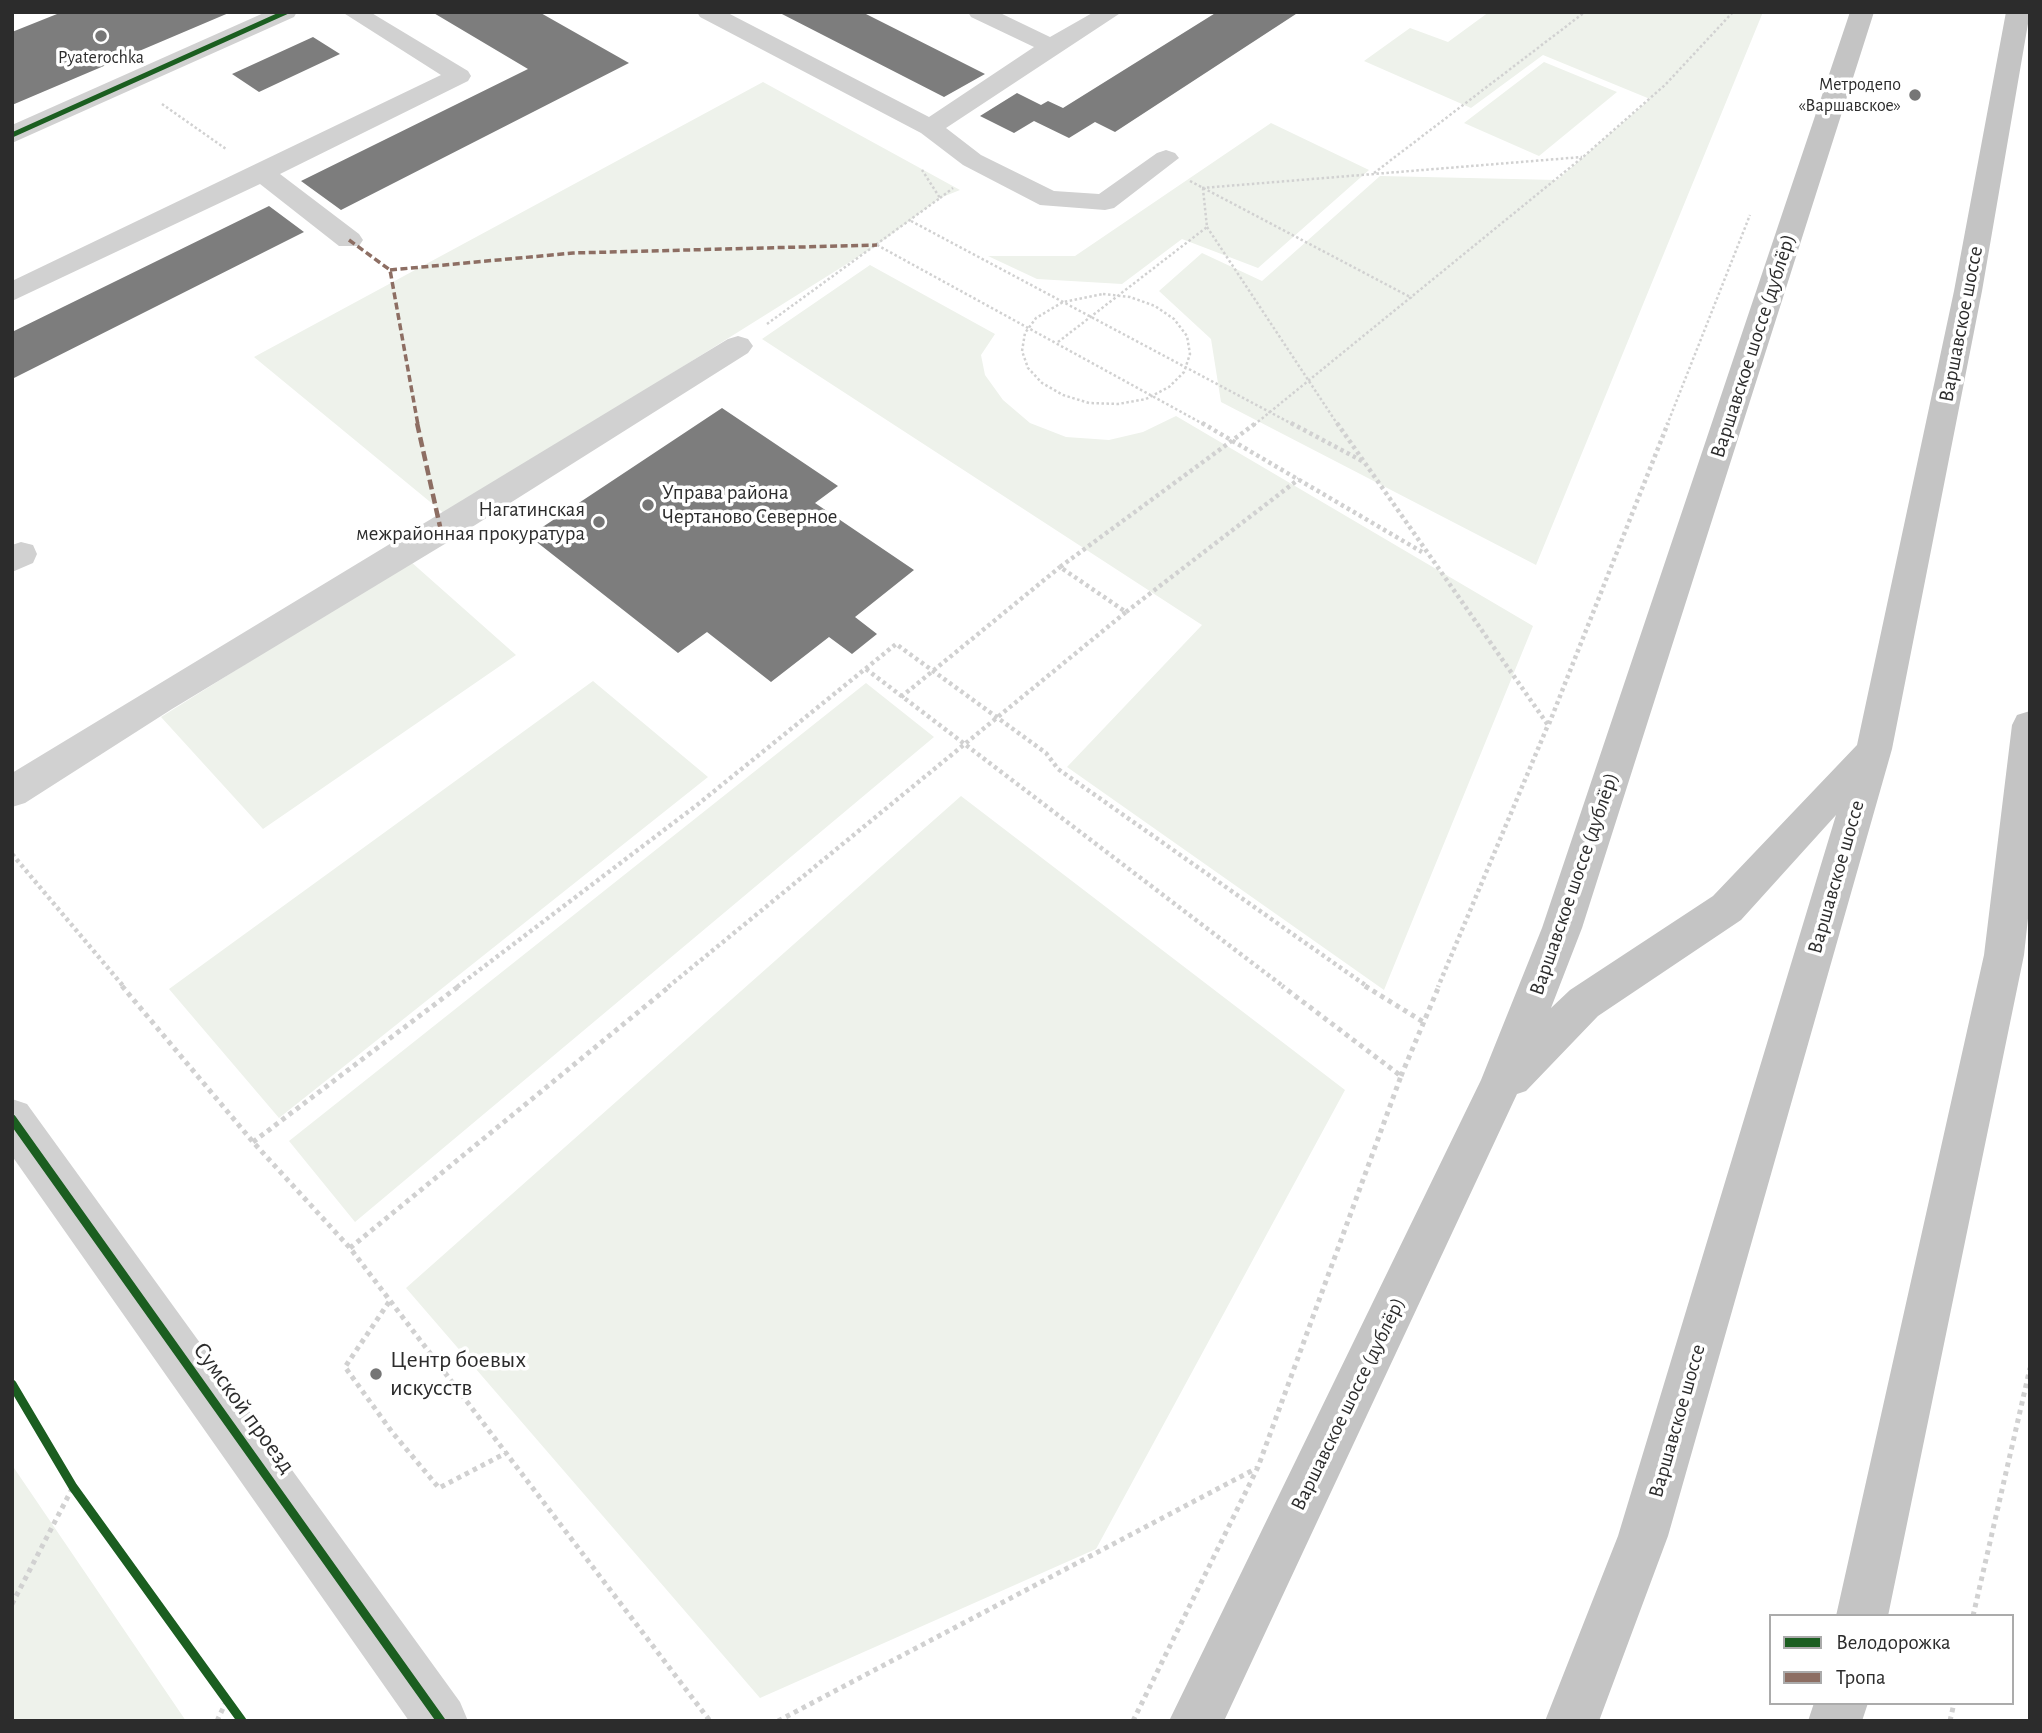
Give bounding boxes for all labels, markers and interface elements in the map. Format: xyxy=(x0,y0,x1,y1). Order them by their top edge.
marker: Pyaterochka xyxy=(93,28,109,44)
place label: Pyaterochka xyxy=(58,47,144,69)
place label: Метродепо «Варшавское» xyxy=(1798,74,1901,116)
marker: Метродепо «Варшавское» xyxy=(1907,87,1923,103)
street label: Варшавское шоссе (дублёр) xyxy=(1705,231,1801,461)
street label: Варшавское шоссе xyxy=(1934,244,1988,404)
place label: Управа района Чертаново Северное xyxy=(662,480,837,530)
place label: Нагатинская межрайонная прокуратура xyxy=(356,497,585,547)
marker: Управа района Чертаново Северное xyxy=(640,497,656,513)
marker: Нагатинская межрайонная прокуратура xyxy=(591,514,607,530)
street label: Варшавское шоссе (дублёр) xyxy=(1524,769,1624,999)
street label: Варшавское шоссе xyxy=(1802,797,1870,957)
street label: Варшавское шоссе (дублёр) xyxy=(1285,1293,1411,1515)
street label: Сумской проезд xyxy=(187,1337,301,1479)
street label: Варшавское шоссе xyxy=(1643,1341,1711,1501)
place label: Центр боевых искусств xyxy=(390,1346,526,1402)
marker: Центр боевых искусств xyxy=(368,1366,384,1382)
legend xyxy=(1769,1614,2014,1705)
text: Велодорожка xyxy=(1836,1632,1951,1653)
text: Тропа xyxy=(1836,1667,1886,1688)

